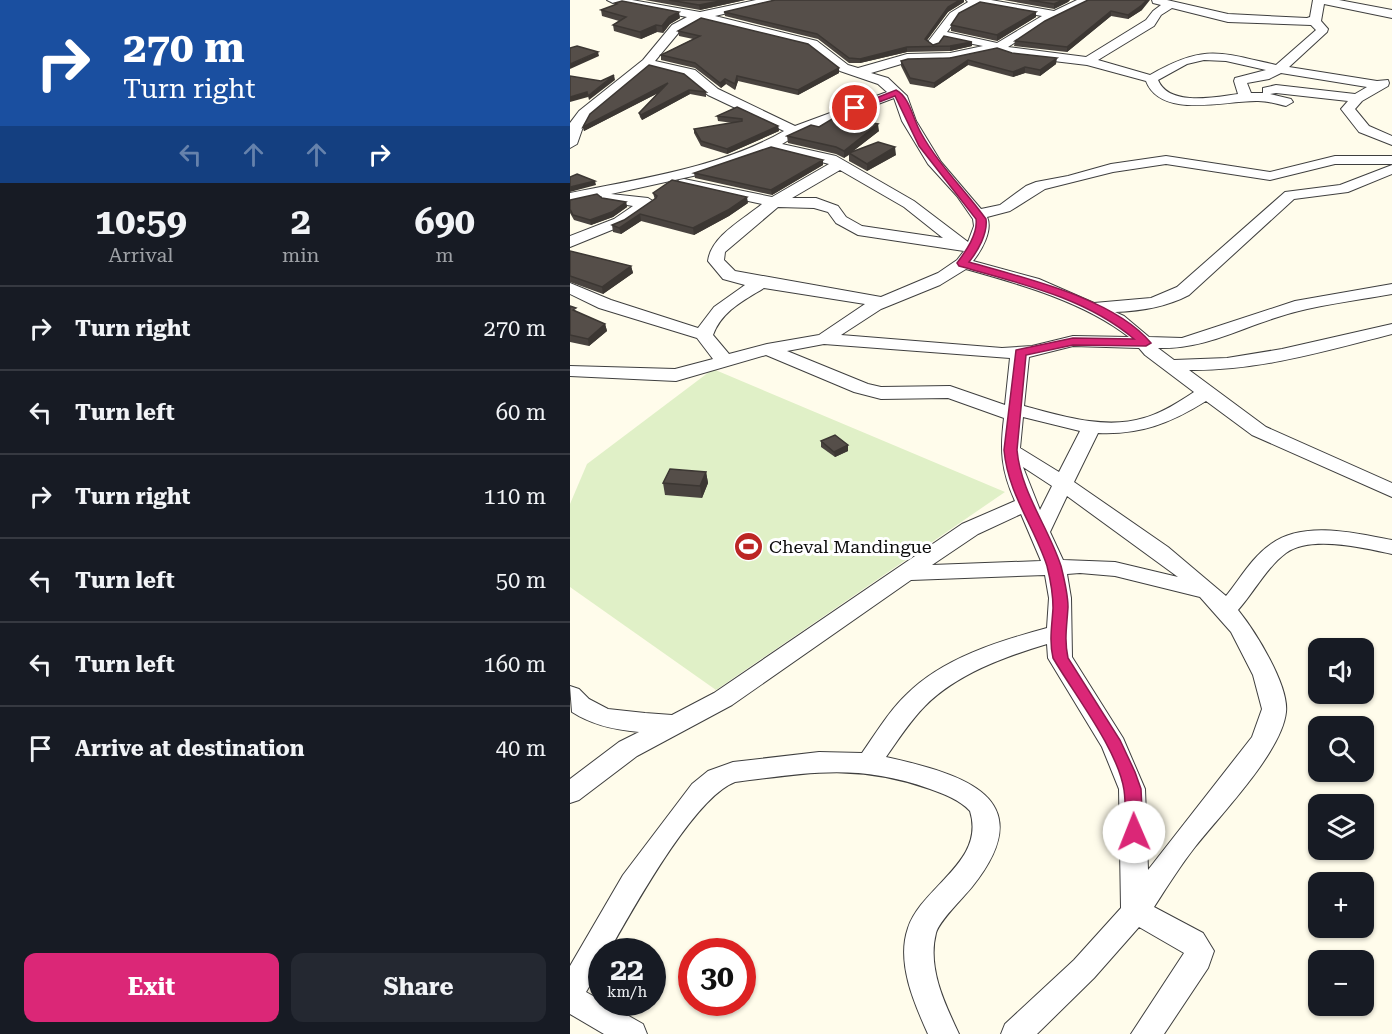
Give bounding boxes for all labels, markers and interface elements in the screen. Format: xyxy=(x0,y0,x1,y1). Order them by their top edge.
text: 270 m xyxy=(123,23,245,72)
icon: right xyxy=(24,24,102,102)
text: Turn right xyxy=(123,73,256,105)
pin xyxy=(829,82,880,133)
icon: arrive xyxy=(838,91,871,124)
icon: left xyxy=(174,138,207,171)
icon: ahead xyxy=(237,138,270,171)
icon: ahead xyxy=(300,138,333,171)
icon: right xyxy=(363,138,396,171)
text: 10:59 xyxy=(95,201,187,243)
text: 2 xyxy=(291,201,311,243)
text: 690 xyxy=(415,201,475,243)
text: Arrival xyxy=(108,243,173,267)
text: min xyxy=(282,243,319,267)
text: m xyxy=(436,243,454,267)
icon: right xyxy=(24,312,57,345)
text: Turn right xyxy=(75,316,190,341)
text: 270 m xyxy=(483,316,546,341)
icon: left xyxy=(24,396,57,429)
text: Turn left xyxy=(75,400,175,425)
text: 60 m xyxy=(496,400,546,425)
icon: right xyxy=(24,480,57,513)
text: Turn right xyxy=(75,484,190,509)
text: 110 m xyxy=(483,484,546,509)
sports icon: Cheval Mandingue xyxy=(732,530,764,562)
place label: Cheval Mandingue xyxy=(769,536,932,557)
icon: left xyxy=(24,564,57,597)
text: Turn left xyxy=(75,568,175,593)
text: 50 m xyxy=(496,568,546,593)
map controls xyxy=(1308,638,1374,1016)
button: sound xyxy=(1308,638,1374,704)
icon: left xyxy=(24,648,57,681)
text: Turn left xyxy=(75,652,175,677)
text: 160 m xyxy=(483,652,546,677)
button: search xyxy=(1308,716,1374,782)
icon: arrive xyxy=(24,732,57,765)
text: Arrive at destination xyxy=(75,736,304,761)
text: 40 m xyxy=(496,736,546,761)
button: layers xyxy=(1308,794,1374,860)
position arrow xyxy=(1102,800,1166,864)
button: + xyxy=(1308,872,1374,938)
speed limit sign: 30 xyxy=(678,938,756,1016)
button: − xyxy=(1308,950,1374,1016)
text: 22 xyxy=(610,952,644,987)
button: Exit xyxy=(24,953,279,1022)
button: Share xyxy=(291,953,546,1022)
text: km/h xyxy=(607,983,647,1001)

